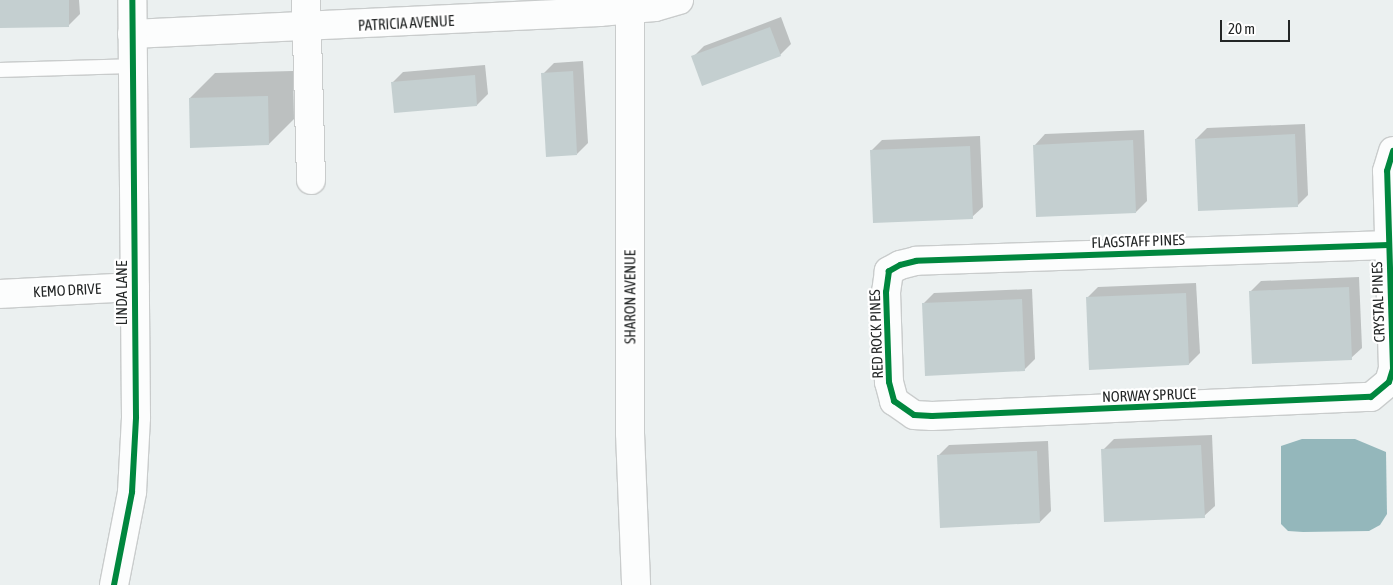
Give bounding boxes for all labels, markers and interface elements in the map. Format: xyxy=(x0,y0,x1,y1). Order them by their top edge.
scale bar xyxy=(1223,10,1293,42)
street label: PATRICIA AVENUE xyxy=(357,11,455,35)
text: 20 m xyxy=(1228,20,1255,37)
street label: FLAGSTAFF PINES xyxy=(1091,230,1185,252)
street label: SHARON AVENUE xyxy=(621,250,639,344)
street label: LINDA LANE xyxy=(113,261,131,325)
street label: CRYSTAL PINES xyxy=(1368,261,1388,343)
street label: KEMO DRIVE xyxy=(33,279,101,301)
street label: RED ROCK PINES xyxy=(865,289,887,379)
street label: NORWAY SPRUCE xyxy=(1102,384,1196,406)

